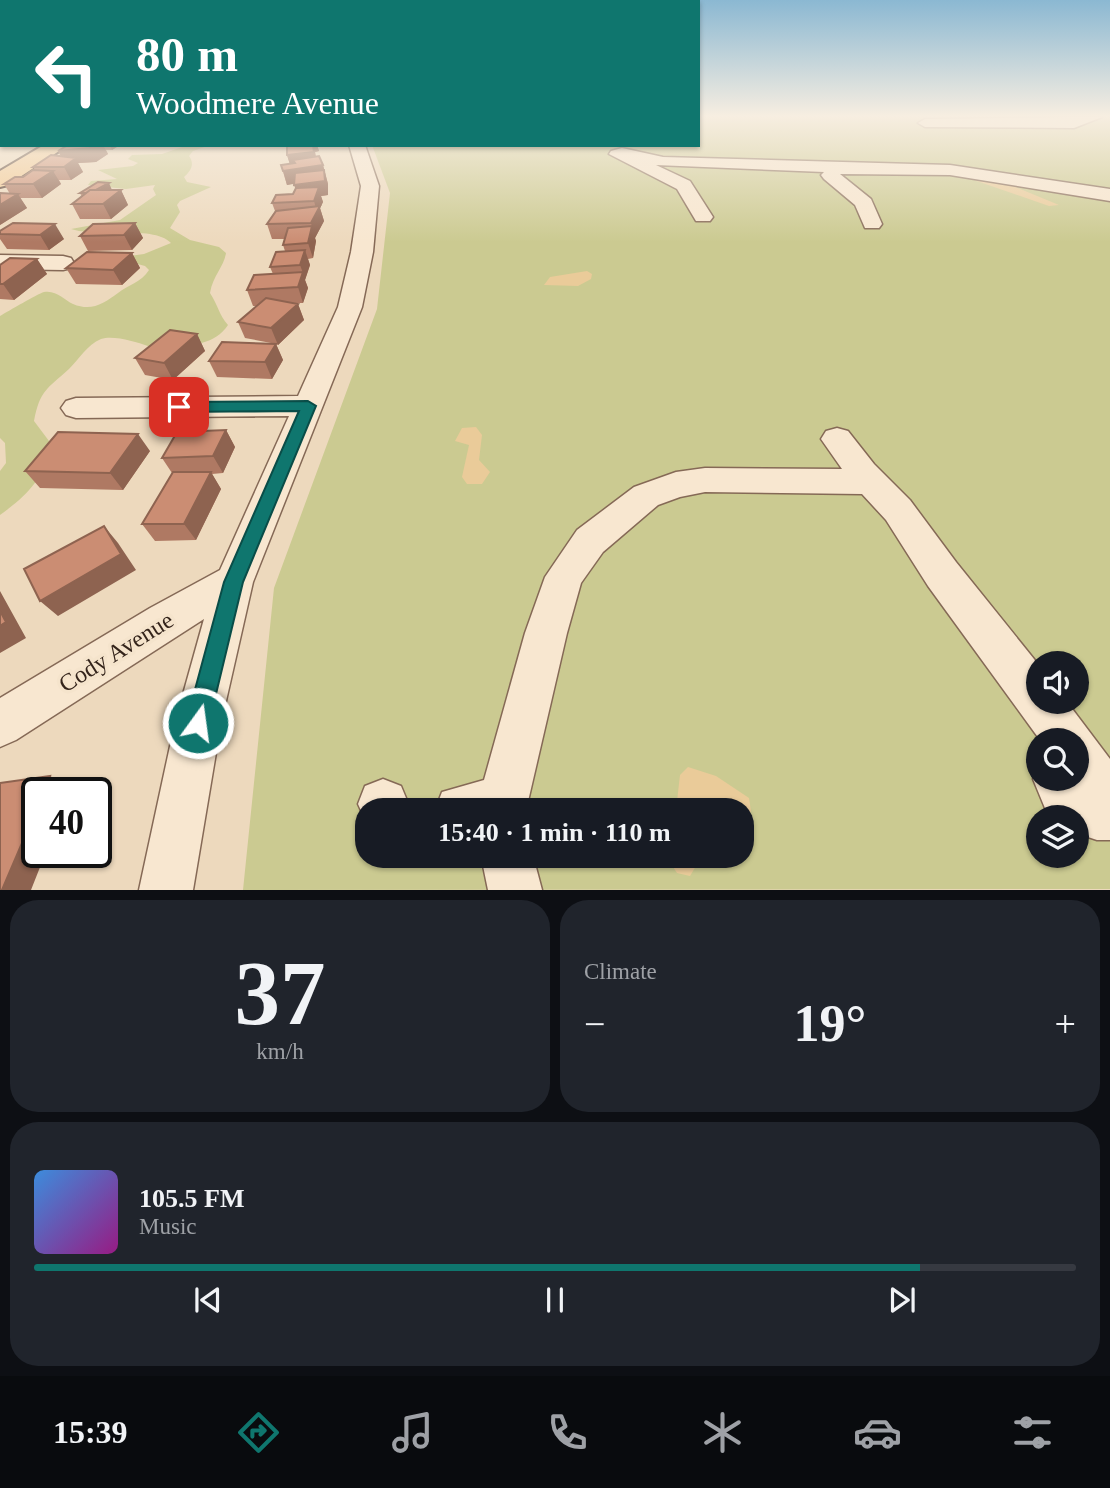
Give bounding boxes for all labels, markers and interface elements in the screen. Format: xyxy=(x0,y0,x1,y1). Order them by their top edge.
text: 80 m xyxy=(136,27,238,82)
icon: left xyxy=(21,28,112,119)
text: Woodmere Avenue xyxy=(136,85,379,121)
pin xyxy=(149,377,209,437)
icon: arrive xyxy=(160,388,198,426)
street label: Cody Avenue xyxy=(54,607,178,697)
map controls xyxy=(1026,651,1089,868)
button: sound xyxy=(1026,651,1089,714)
position arrow xyxy=(161,686,235,760)
button: search xyxy=(1026,728,1089,791)
speed limit sign: 40 xyxy=(21,777,112,868)
button: layers xyxy=(1026,805,1089,868)
text: 15:40 · 1 min · 110 m xyxy=(438,818,671,847)
text: 37 xyxy=(235,943,326,1044)
text: Climate xyxy=(584,959,657,984)
text: 19° xyxy=(794,995,866,1052)
text: − xyxy=(584,1003,605,1045)
text: + xyxy=(1055,1003,1076,1045)
text: km/h xyxy=(256,1039,304,1064)
text: 105.5 FM xyxy=(139,1184,244,1213)
text: Music xyxy=(139,1214,197,1239)
icon: previous xyxy=(189,1281,227,1319)
icon: pause xyxy=(536,1281,574,1319)
icon: next xyxy=(883,1281,921,1319)
icon: directions xyxy=(234,1408,283,1457)
icon: music xyxy=(388,1408,437,1457)
icon: phone xyxy=(543,1408,592,1457)
icon: climate xyxy=(698,1408,747,1457)
icon: car xyxy=(853,1408,902,1457)
icon: filters xyxy=(1008,1408,1057,1457)
text: 15:39 xyxy=(53,1414,128,1450)

